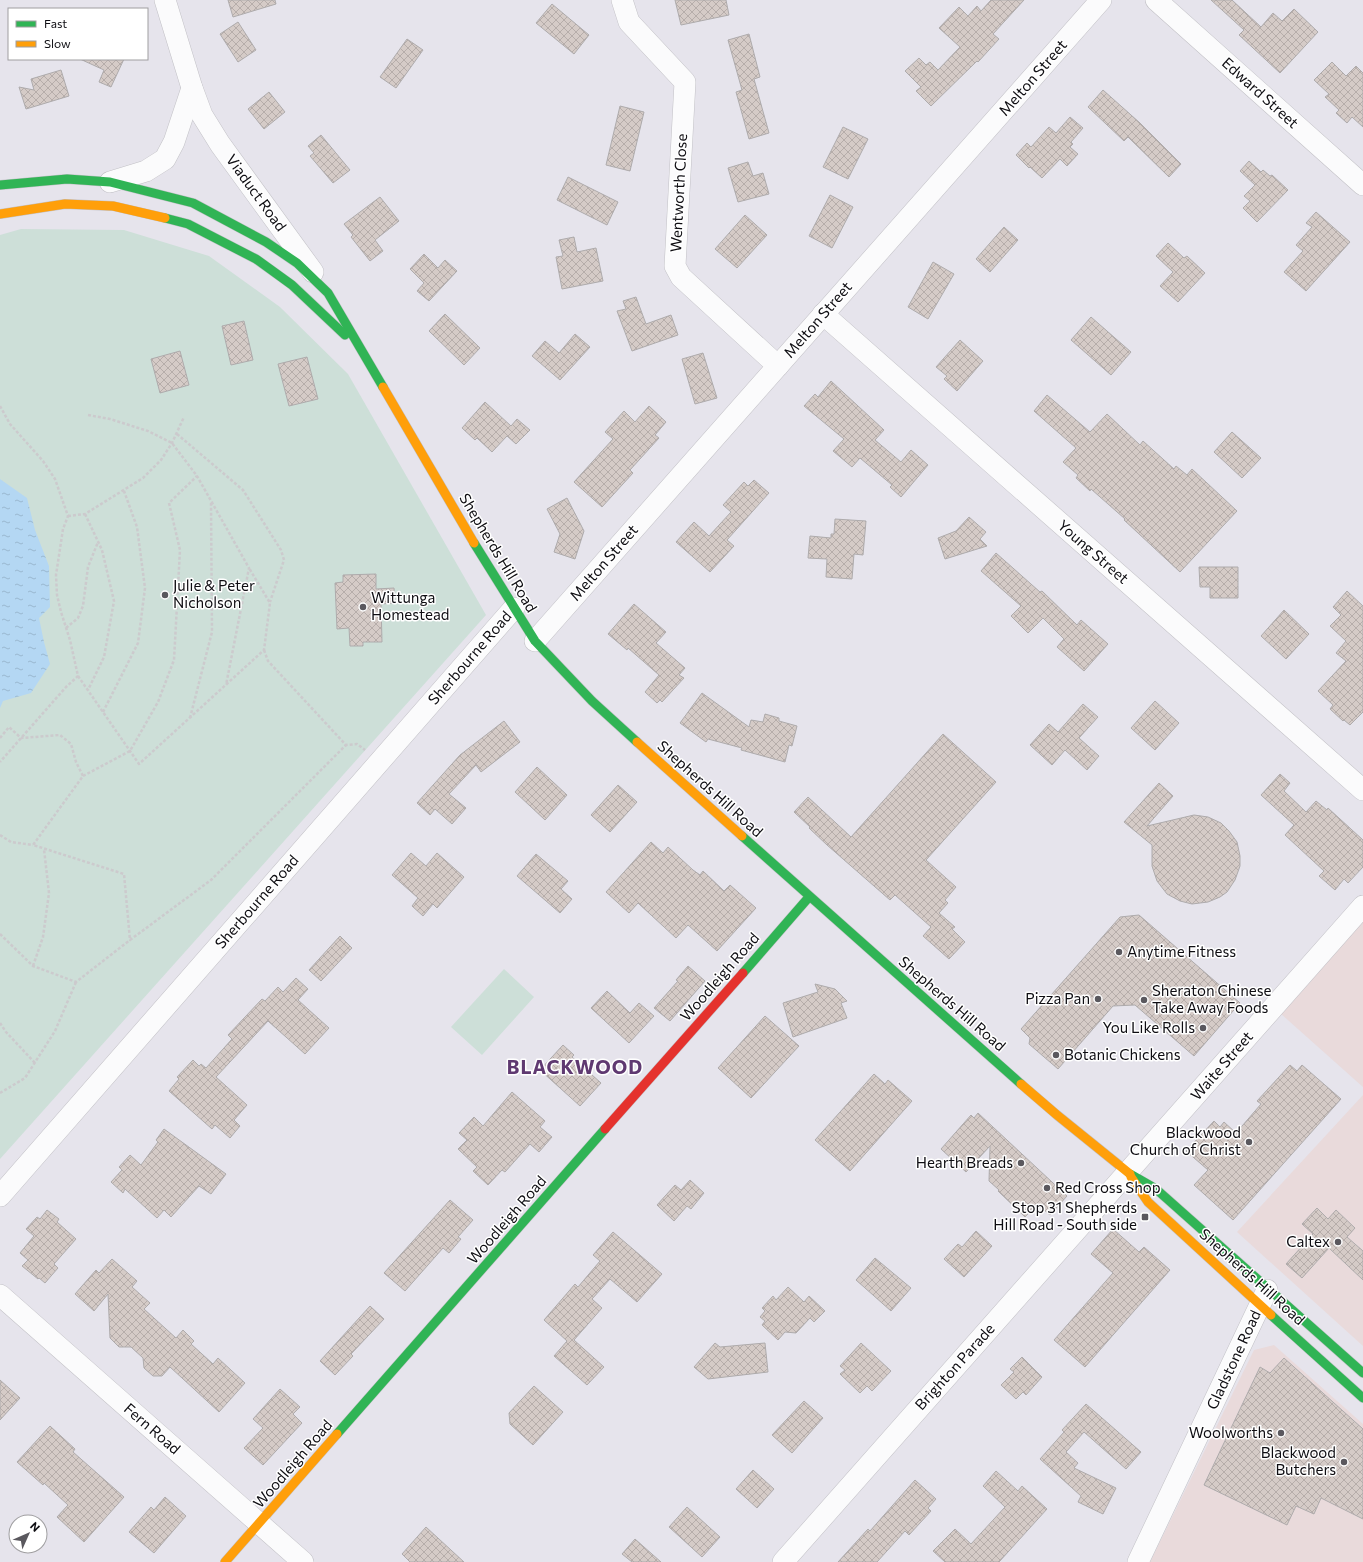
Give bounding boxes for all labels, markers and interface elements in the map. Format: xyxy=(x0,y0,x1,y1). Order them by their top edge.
legend xyxy=(8,8,148,60)
text: Fast xyxy=(44,16,67,30)
text: Slow xyxy=(44,36,71,50)
street label: Melton Street xyxy=(994,36,1070,119)
street label: Edward Street xyxy=(1219,53,1303,131)
street label: Wentworth Close xyxy=(666,133,690,253)
street label: Viaduct Road xyxy=(223,151,291,234)
street label: Melton Street xyxy=(779,278,855,361)
street label: Shepherds Hill Road xyxy=(456,490,541,615)
street label: Young Street xyxy=(1055,516,1133,587)
street label: Melton Street xyxy=(565,521,641,604)
place label: Julie & Peter Nicholson xyxy=(173,576,255,611)
place label: Wittunga Homestead xyxy=(371,588,449,623)
marker: Julie & Peter Nicholson xyxy=(160,590,170,600)
marker: Wittunga Homestead xyxy=(358,602,368,612)
street label: Sherbourne Road xyxy=(424,607,515,708)
street label: Shepherds Hill Road xyxy=(654,736,767,840)
street label: Sherbourne Road xyxy=(211,851,302,952)
street label: Woodleigh Road xyxy=(676,929,762,1024)
place label: Anytime Fitness xyxy=(1127,942,1236,960)
marker: Anytime Fitness xyxy=(1114,947,1124,957)
street label: Shepherds Hill Road xyxy=(896,952,1010,1054)
place label: Sheraton Chinese Take Away Foods xyxy=(1152,981,1272,1016)
place label: Pizza Pan xyxy=(1025,989,1090,1007)
marker: Pizza Pan xyxy=(1093,994,1103,1004)
marker: Sheraton Chinese Take Away Foods xyxy=(1139,995,1149,1005)
place label: You Like Rolls xyxy=(1102,1018,1195,1036)
marker: You Like Rolls xyxy=(1198,1023,1208,1033)
street label: Waite Street xyxy=(1186,1027,1256,1103)
place label: Botanic Chickens xyxy=(1064,1045,1181,1063)
marker: Botanic Chickens xyxy=(1051,1050,1061,1060)
district label: BLACKWOOD xyxy=(507,1055,643,1078)
place label: Blackwood Church of Christ xyxy=(1130,1123,1241,1158)
marker: Blackwood Church of Christ xyxy=(1244,1137,1254,1147)
place label: Hearth Breads xyxy=(916,1153,1013,1171)
marker: Hearth Breads xyxy=(1016,1158,1026,1168)
street label: Woodleigh Road xyxy=(463,1172,549,1267)
place label: Red Cross Shop xyxy=(1055,1178,1161,1196)
marker: Red Cross Shop xyxy=(1042,1183,1052,1193)
place label: Stop 31 Shepherds Hill Road - South side xyxy=(993,1198,1137,1233)
marker: Stop 31 Shepherds Hill Road - South side xyxy=(1140,1212,1150,1222)
street label: Shepherds Hill Road xyxy=(1196,1224,1309,1328)
place label: Caltex xyxy=(1286,1232,1330,1250)
marker: Caltex xyxy=(1333,1237,1343,1247)
street label: Gladstone Road xyxy=(1202,1307,1264,1412)
street label: Brighton Parade xyxy=(911,1319,998,1413)
street label: Fern Road xyxy=(121,1399,184,1458)
street label: Woodleigh Road xyxy=(249,1416,335,1511)
place label: Woolworths xyxy=(1189,1423,1273,1441)
marker: Woolworths xyxy=(1276,1428,1286,1438)
place label: Blackwood Butchers xyxy=(1261,1443,1336,1478)
marker: Blackwood Butchers xyxy=(1339,1457,1349,1467)
north arrow xyxy=(8,1514,48,1554)
text: N xyxy=(28,1519,43,1534)

